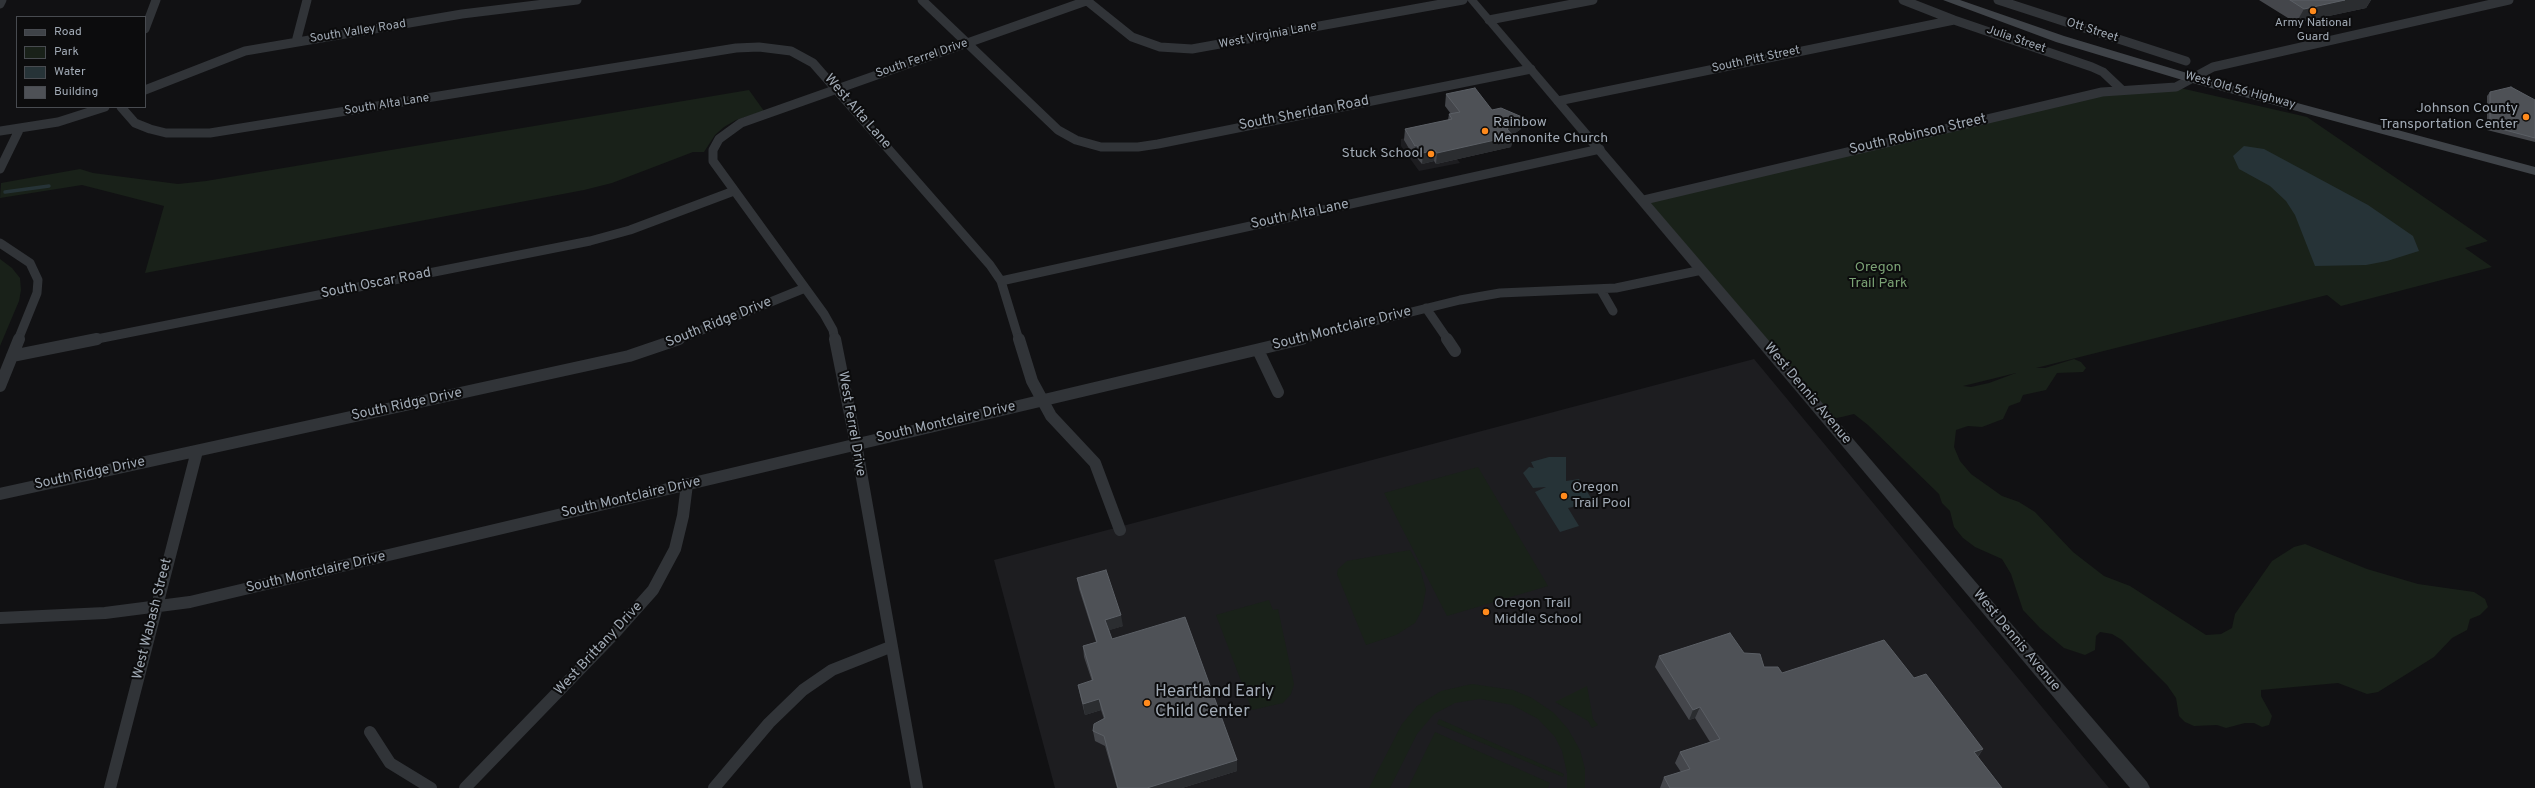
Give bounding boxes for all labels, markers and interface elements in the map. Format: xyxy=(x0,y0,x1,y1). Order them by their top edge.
marker: Army National Guard xyxy=(2308,6,2318,16)
legend xyxy=(16,16,146,108)
street label: Ott Street xyxy=(2064,16,2120,46)
street label: South Valley Road xyxy=(309,17,407,47)
place label: Army National Guard xyxy=(2275,17,2351,45)
street label: West Virginia Lane xyxy=(1218,19,1318,53)
street label: Julia Street xyxy=(1985,23,2047,57)
text: Road xyxy=(54,24,82,40)
street label: South Ferrel Drive xyxy=(874,36,970,82)
text: Park xyxy=(54,44,79,60)
street label: South Pitt Street xyxy=(1711,44,1801,76)
text: Water xyxy=(54,64,86,80)
street label: West Old 56 Highway xyxy=(2183,69,2297,113)
street label: West Alta Lane xyxy=(820,71,894,153)
text: Building xyxy=(54,84,98,100)
street label: South Alta Lane xyxy=(344,91,430,119)
street label: South Sheridan Road xyxy=(1238,93,1370,135)
place label: Johnson County Transportation Center xyxy=(2380,101,2518,134)
street label: South Robinson Street xyxy=(1848,111,1988,159)
marker: Johnson County Transportation Center xyxy=(2521,112,2531,122)
place label: Rainbow Mennonite Church xyxy=(1493,115,1608,148)
marker: Rainbow Mennonite Church xyxy=(1480,126,1490,136)
place label: Stuck School xyxy=(1342,146,1423,162)
marker: Stuck School xyxy=(1426,149,1436,159)
street label: South Alta Lane xyxy=(1249,196,1351,234)
park label: Oregon Trail Park xyxy=(1849,260,1907,292)
street label: South Oscar Road xyxy=(320,265,432,303)
street label: South Ridge Drive xyxy=(664,294,774,352)
street label: South Montclaire Drive xyxy=(1271,304,1413,354)
street label: West Dennis Avenue xyxy=(1760,340,1854,448)
street label: West Ferrel Drive xyxy=(833,370,869,478)
street label: South Ridge Drive xyxy=(350,385,464,425)
street label: South Montclaire Drive xyxy=(875,399,1017,447)
street label: South Ridge Drive xyxy=(33,454,147,494)
street label: South Montclaire Drive xyxy=(560,474,702,522)
place label: Oregon Trail Pool xyxy=(1572,480,1630,512)
marker: Oregon Trail Pool xyxy=(1559,491,1569,501)
street label: South Montclaire Drive xyxy=(245,549,387,597)
street label: West Wabash Street xyxy=(130,557,176,681)
street label: West Dennis Avenue xyxy=(1969,587,2063,695)
place label: Oregon Trail Middle School xyxy=(1494,596,1582,628)
street label: West Brittany Drive xyxy=(551,599,647,699)
marker: Oregon Trail Middle School xyxy=(1481,607,1491,617)
place label: Heartland Early Child Center xyxy=(1155,683,1274,723)
marker: Heartland Early Child Center xyxy=(1142,698,1152,708)

